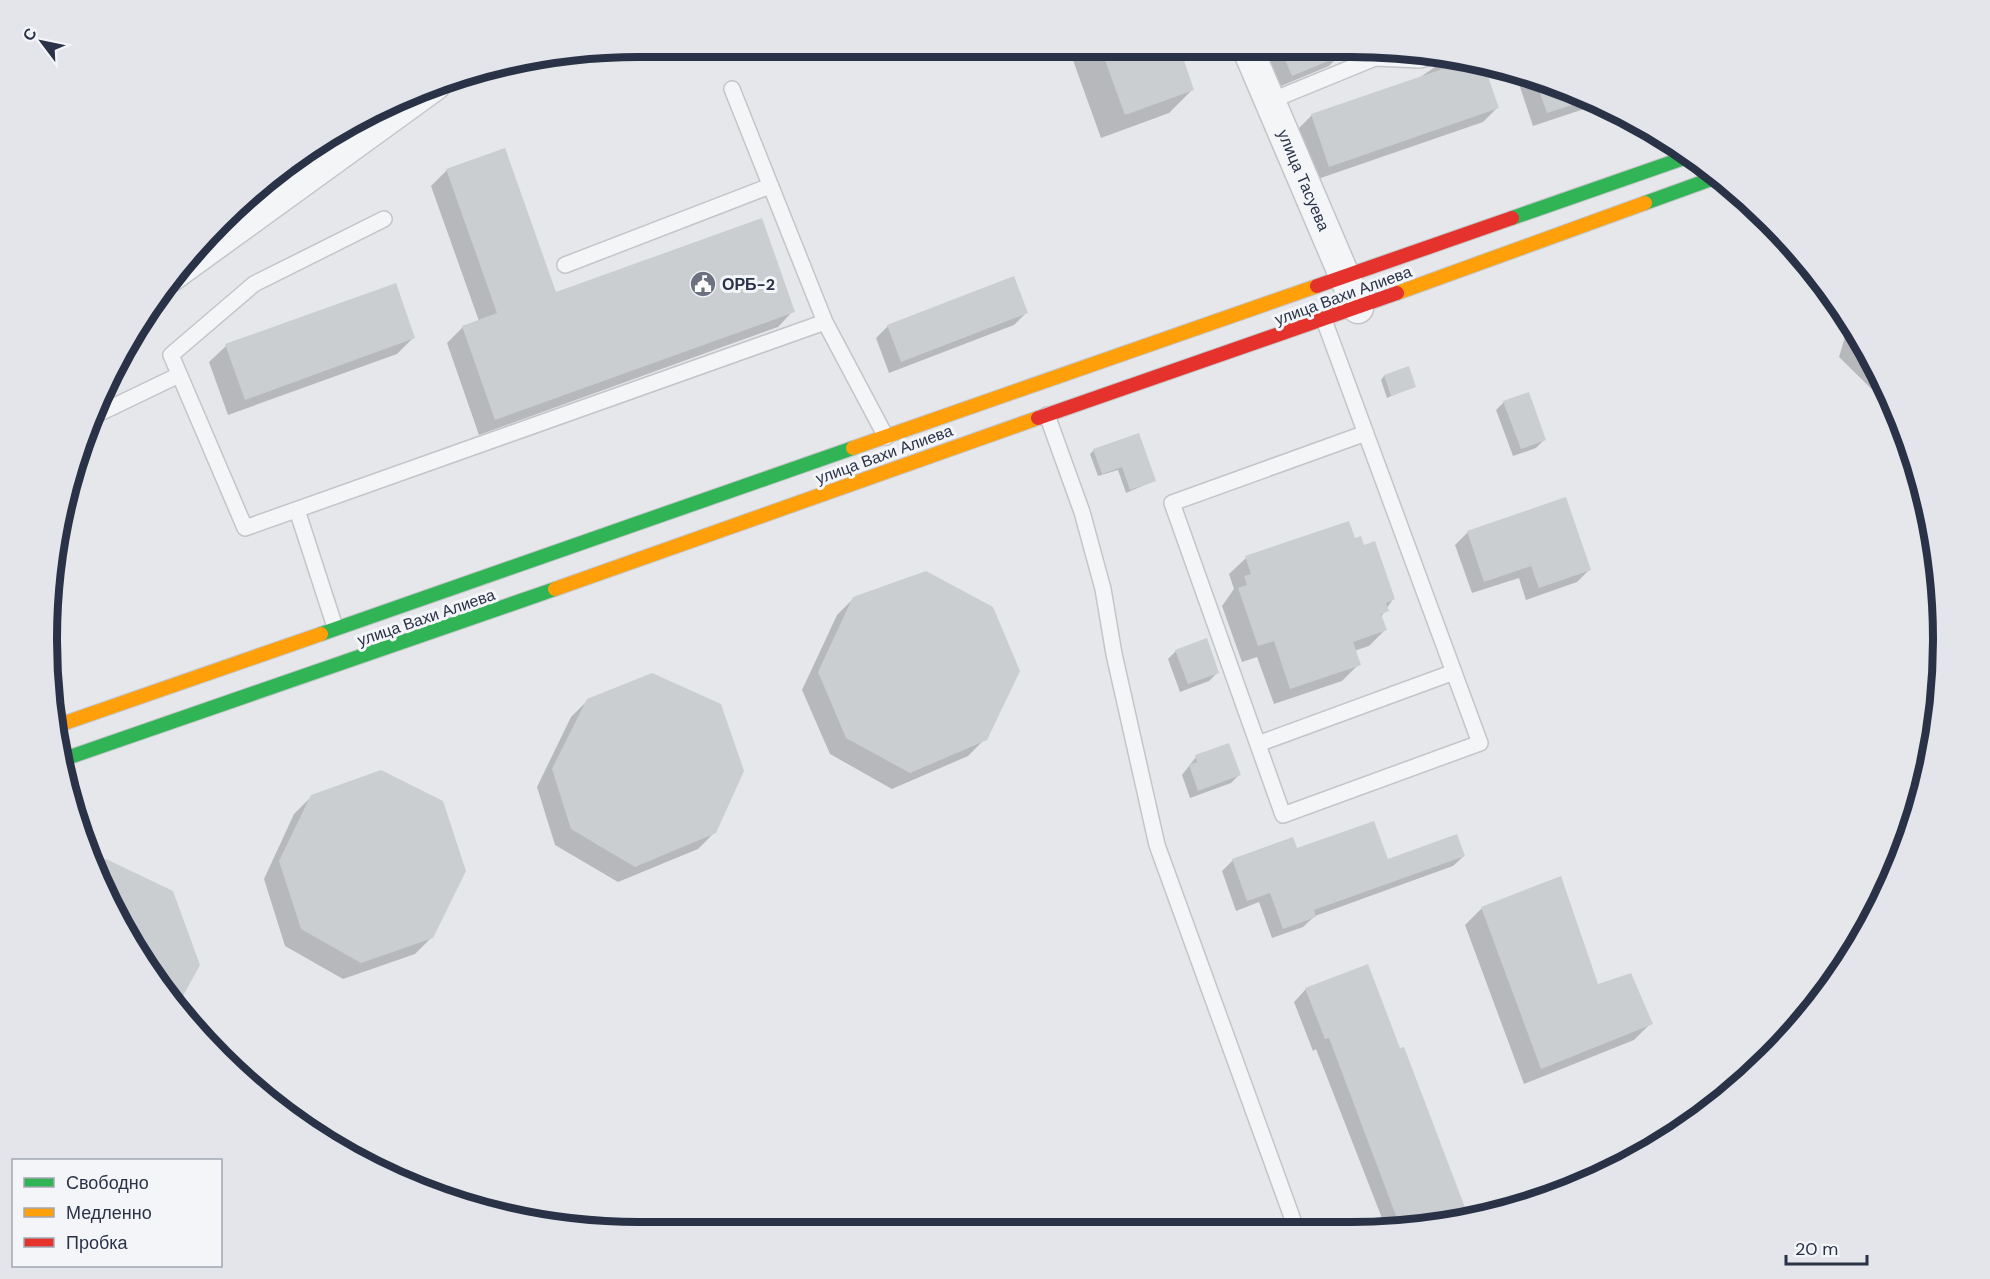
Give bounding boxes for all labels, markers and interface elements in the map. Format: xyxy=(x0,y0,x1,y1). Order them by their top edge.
north arrow xyxy=(12,12,72,72)
text: С xyxy=(18,23,42,45)
street label: улица Тасуева xyxy=(1273,126,1334,234)
street label: улица Вахи Алиева xyxy=(1272,261,1415,330)
public building icon: ОРБ-2 xyxy=(688,269,718,299)
place label: ОРБ-2 xyxy=(722,274,775,295)
street label: улица Вахи Алиева xyxy=(813,420,956,489)
street label: улица Вахи Алиева xyxy=(355,584,498,651)
legend xyxy=(12,1159,222,1267)
text: Свободно xyxy=(66,1171,149,1195)
text: Медленно xyxy=(66,1201,152,1225)
scale bar xyxy=(1786,1228,1867,1266)
text: Пробка xyxy=(66,1231,129,1255)
text: 20 m xyxy=(1795,1237,1838,1261)

